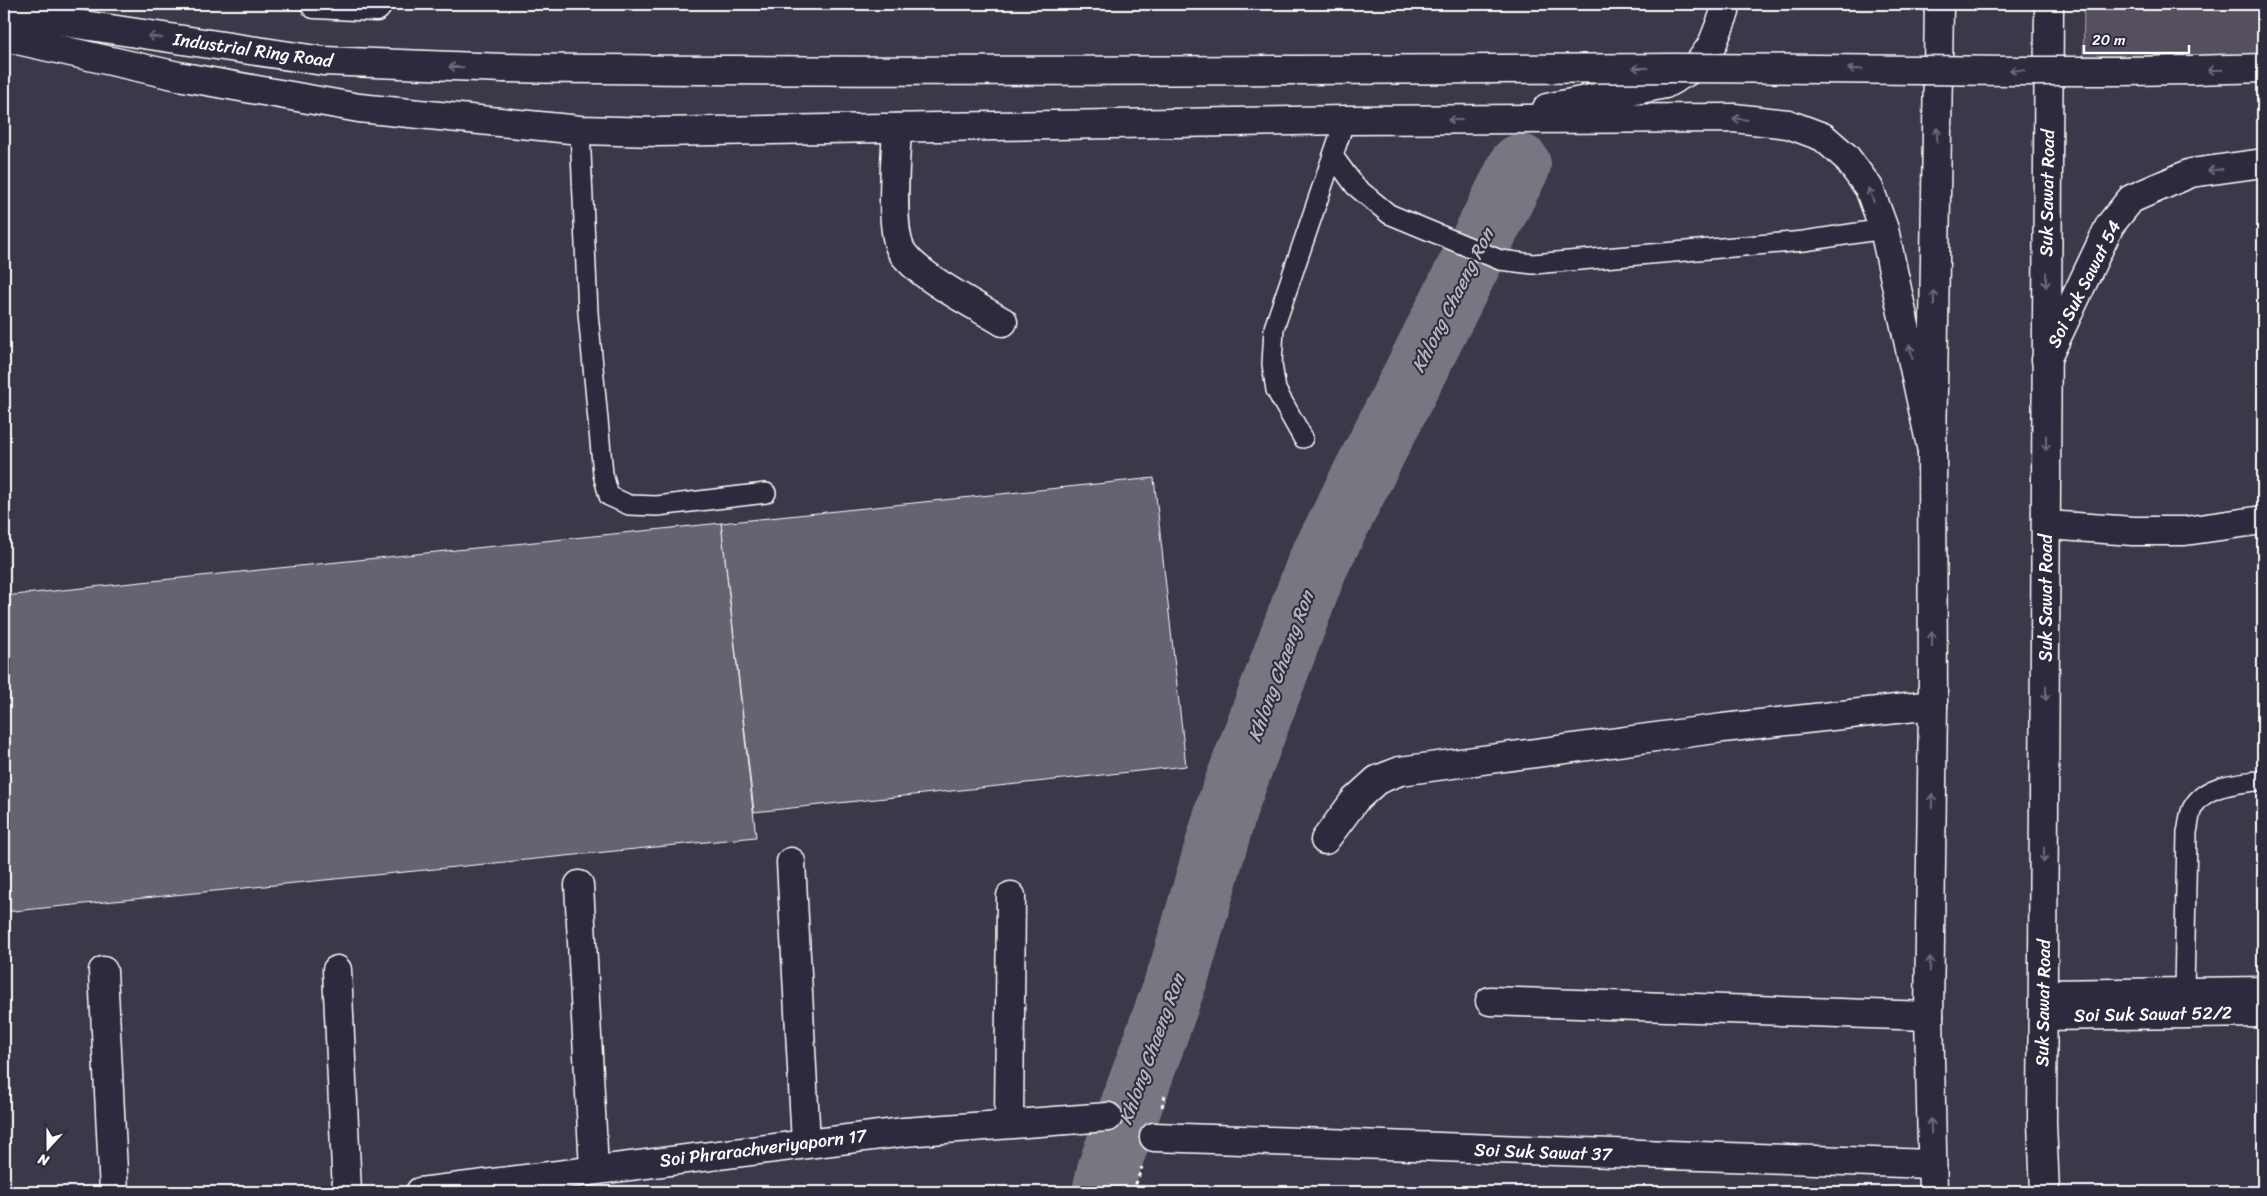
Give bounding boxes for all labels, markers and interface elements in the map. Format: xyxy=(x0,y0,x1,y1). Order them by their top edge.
scale bar xyxy=(2084,22,2190,54)
street label: Industrial Ring Road xyxy=(170,23,336,77)
text: 20 m xyxy=(2092,27,2126,53)
one-way arrow xyxy=(147,32,163,42)
one-way arrow xyxy=(448,62,464,71)
one-way arrow xyxy=(1632,64,1648,73)
one-way arrow xyxy=(1847,64,1863,74)
one-way arrow xyxy=(2009,65,2026,75)
one-way arrow xyxy=(2207,65,2223,75)
one-way arrow xyxy=(1732,114,1748,124)
one-way arrow xyxy=(1447,115,1463,125)
one-way arrow xyxy=(1932,127,1942,144)
street label: Suk Sawat Road xyxy=(2030,128,2064,257)
one-way arrow xyxy=(2207,165,2223,175)
one-way arrow xyxy=(1866,188,1875,203)
street label: Soi Suk Sawat 54 xyxy=(2038,215,2130,353)
water label: Khlong Chaeng Ron xyxy=(1402,221,1504,378)
one-way arrow xyxy=(2041,272,2051,288)
one-way arrow xyxy=(1930,290,1939,306)
one-way arrow xyxy=(1906,345,1916,361)
one-way arrow xyxy=(2041,434,2051,450)
street label: Suk Sawat Road xyxy=(2030,533,2062,662)
water label: Khlong Chaeng Ron xyxy=(1238,585,1324,746)
one-way arrow xyxy=(1927,631,1937,647)
one-way arrow xyxy=(2041,684,2050,700)
one-way arrow xyxy=(1927,793,1937,810)
one-way arrow xyxy=(2039,846,2049,863)
street label: Suk Sawat Road xyxy=(2026,938,2060,1067)
one-way arrow xyxy=(1925,956,1935,972)
water label: Khlong Chaeng Ron xyxy=(1109,968,1195,1129)
street label: Soi Suk Sawat 52/2 xyxy=(2074,997,2232,1031)
one-way arrow xyxy=(1926,1118,1936,1134)
street label: Soi Phrarachveriyaporn 17 xyxy=(658,1119,870,1177)
north arrow xyxy=(22,1124,72,1174)
street label: Soi Suk Sawat 37 xyxy=(1474,1134,1614,1170)
text: N xyxy=(34,1146,53,1173)

